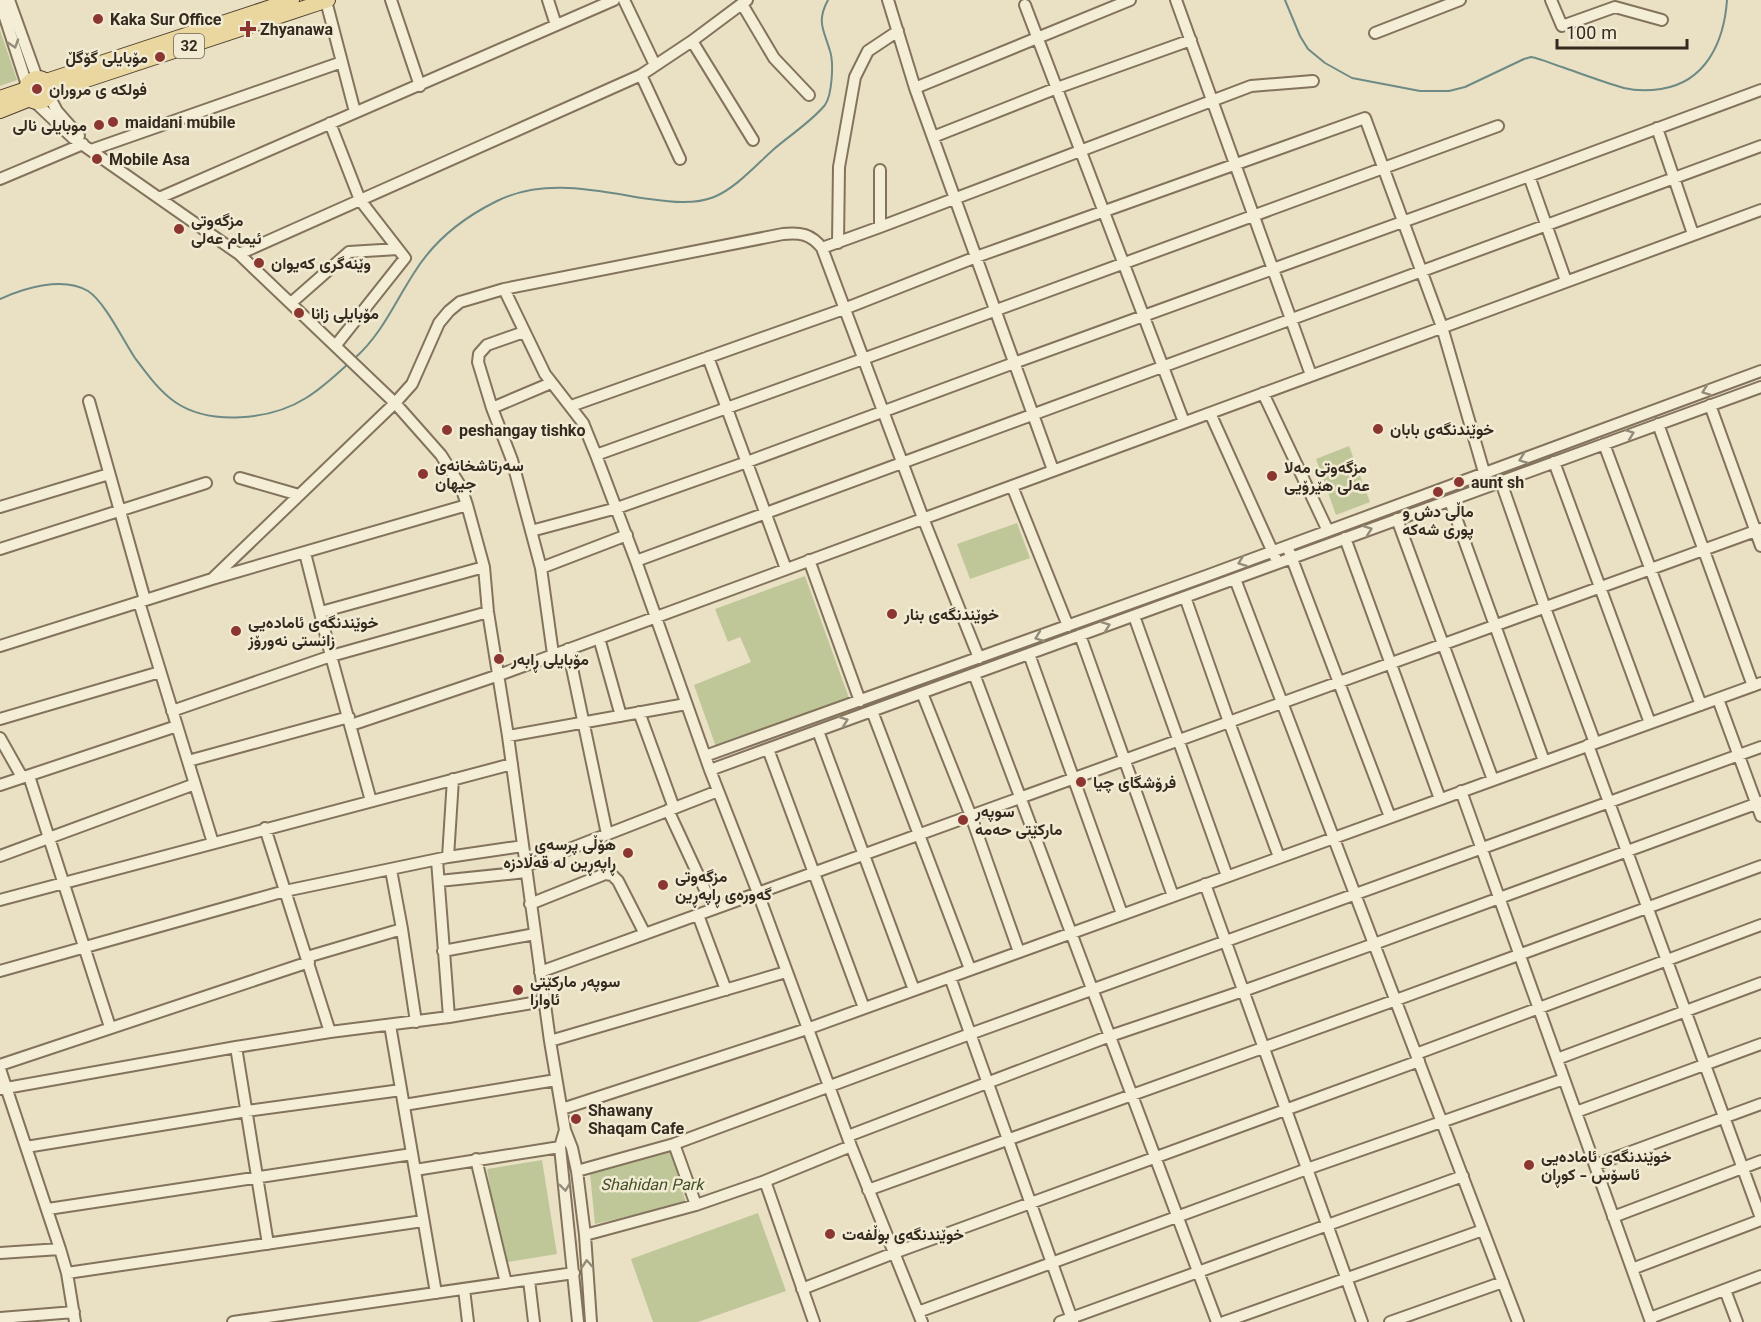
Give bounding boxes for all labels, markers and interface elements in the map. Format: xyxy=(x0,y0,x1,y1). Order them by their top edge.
place label: Kaka Sur Office xyxy=(110,9,222,34)
marker: Kaka Sur Office xyxy=(91,12,105,26)
scale bar xyxy=(1557,12,1688,50)
place label: Zhyanawa xyxy=(260,19,333,44)
text: 100 m xyxy=(1566,21,1617,49)
marker: Zhyanawa xyxy=(241,22,255,36)
road number: 32 xyxy=(174,34,204,58)
one-way arrow xyxy=(6,38,19,49)
place label: مۆبایلی گۆگڵ xyxy=(65,47,148,72)
marker: مۆبایلی گۆگڵ xyxy=(153,50,167,64)
place label: فولکه ی مروران xyxy=(49,79,147,104)
marker: فولکه ی مروران xyxy=(30,82,44,96)
place label: maidani mubile xyxy=(125,112,236,137)
place label: موبايلى نالى xyxy=(13,115,87,140)
marker: maidani mubile xyxy=(106,115,120,129)
marker: موبايلى نالى xyxy=(92,118,106,132)
place label: Mobile Asa xyxy=(109,149,190,174)
marker: Mobile Asa xyxy=(90,152,104,166)
place label: مزگەوتی ئیمام عەلی xyxy=(191,210,262,253)
marker: مزگەوتی ئیمام عەلی xyxy=(172,222,186,236)
place label: وێنەگری کەیوان xyxy=(271,253,371,278)
marker: وێنەگری کەیوان xyxy=(252,256,266,270)
place label: مۆبایلی زانا xyxy=(311,303,379,328)
marker: مۆبایلی زانا xyxy=(292,306,306,320)
one-way arrow xyxy=(1701,384,1712,396)
place label: خوێندنگەی بابان xyxy=(1390,419,1494,444)
place label: peshangay tishko xyxy=(459,420,585,445)
marker: خوێندنگەی بابان xyxy=(1371,422,1385,436)
marker: peshangay tishko xyxy=(440,423,454,437)
one-way arrow xyxy=(1624,429,1635,441)
one-way arrow xyxy=(1519,452,1530,464)
place label: سەرتاشخانەی جیهان xyxy=(435,455,524,498)
place label: مزگەوتی مەلا عەلی هێرۆیی xyxy=(1284,457,1370,500)
marker: سەرتاشخانەی جیهان xyxy=(416,467,430,481)
marker: مزگەوتی مەلا عەلی هێرۆیی xyxy=(1265,469,1279,483)
place label: aunt sh xyxy=(1471,472,1524,497)
marker: aunt sh xyxy=(1452,475,1466,489)
marker: ماڵی دش و پوری شەکە xyxy=(1431,485,1445,499)
place label: ماڵی دش و پوری شەکە xyxy=(1402,501,1474,544)
one-way arrow xyxy=(1362,525,1373,537)
one-way arrow xyxy=(1237,555,1248,568)
place label: خوێندنگەی بنار xyxy=(903,604,999,629)
marker: خوێندنگەی بنار xyxy=(885,607,899,621)
place label: خوێندنگەی ئامادەیی زانستی نەورۆز xyxy=(247,612,379,655)
one-way arrow xyxy=(1100,620,1111,633)
marker: خوێندنگەی ئامادەیی زانستی نەورۆز xyxy=(229,624,243,638)
one-way arrow xyxy=(1034,629,1045,642)
place label: مۆبایلی ڕابەر xyxy=(510,649,589,674)
marker: مۆبایلی ڕابەر xyxy=(492,652,506,666)
one-way arrow xyxy=(838,716,849,729)
place label: فرۆشگای چیا xyxy=(1093,772,1176,797)
marker: فرۆشگای چیا xyxy=(1074,775,1088,789)
place label: سوپەر مارکێتی حەمە xyxy=(974,801,1063,844)
marker: سوپەر مارکێتی حەمە xyxy=(956,813,970,827)
place label: هۆڵی پرسەی ڕاپەڕین لە قەڵادزە xyxy=(503,834,616,877)
marker: هۆڵی پرسەی ڕاپەڕین لە قەڵادزە xyxy=(621,846,635,860)
place label: مزگەوتی گەورەی ڕاپەڕین xyxy=(675,866,772,909)
marker: مزگەوتی گەورەی ڕاپەڕین xyxy=(656,878,670,892)
place label: سوپەر مارکێتی ئاوارا xyxy=(530,971,620,1014)
marker: سوپەر مارکێتی ئاوارا xyxy=(511,983,525,997)
place label: Shawany Shaqam Cafe xyxy=(588,1100,684,1143)
marker: Shawany Shaqam Cafe xyxy=(569,1112,583,1126)
place label: خوێندنگەی ئامادەیی ئاسۆس - کوڕان xyxy=(1541,1146,1672,1189)
marker: خوێندنگەی ئامادەیی ئاسۆس - کوڕان xyxy=(1522,1158,1536,1172)
park label: Shahidan Park xyxy=(601,1174,705,1199)
one-way arrow xyxy=(558,1183,571,1192)
place label: خوێندنگەی بوڵفەت xyxy=(842,1224,964,1249)
marker: خوێندنگەی بوڵفەت xyxy=(823,1227,837,1241)
one-way arrow xyxy=(580,1259,593,1268)

